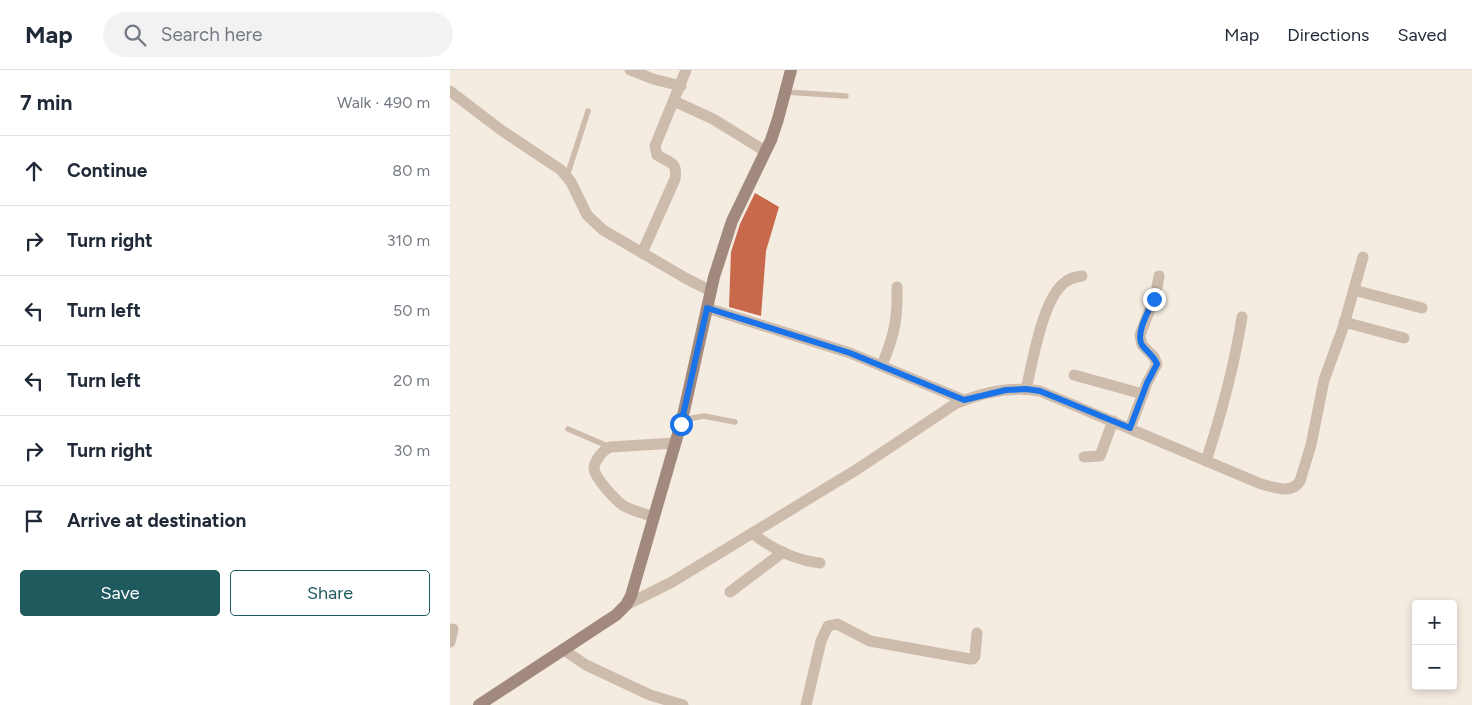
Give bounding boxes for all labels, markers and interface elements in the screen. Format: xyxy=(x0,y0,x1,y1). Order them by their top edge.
search box xyxy=(103,12,453,57)
text: Map xyxy=(25,20,73,49)
icon: search xyxy=(121,21,149,49)
text: Search here xyxy=(161,23,262,46)
text: Map xyxy=(1224,24,1259,46)
text: Directions xyxy=(1287,24,1369,46)
text: Saved xyxy=(1397,24,1447,46)
text: 7 min xyxy=(20,90,72,115)
text: Walk · 490 m xyxy=(337,93,430,112)
icon: ahead xyxy=(20,157,48,185)
text: Continue xyxy=(67,159,147,182)
text: 80 m xyxy=(392,161,430,180)
icon: right xyxy=(20,227,48,255)
text: Turn right xyxy=(67,229,153,252)
text: 310 m xyxy=(387,231,430,250)
route end xyxy=(1143,288,1166,311)
icon: left xyxy=(20,297,48,325)
text: Turn left xyxy=(67,299,141,322)
text: 50 m xyxy=(393,301,430,320)
icon: left xyxy=(20,367,48,395)
text: Turn left xyxy=(67,369,141,392)
text: 20 m xyxy=(393,371,430,390)
route start xyxy=(670,413,693,436)
icon: right xyxy=(20,437,48,465)
text: Turn right xyxy=(67,439,153,462)
text: 30 m xyxy=(393,441,430,460)
icon: arrive xyxy=(20,507,48,535)
text: Arrive at destination xyxy=(67,509,246,532)
button: Save xyxy=(20,570,220,616)
button: Share xyxy=(230,570,430,616)
map controls xyxy=(1412,600,1457,690)
button: + xyxy=(1412,600,1457,645)
button: − xyxy=(1412,645,1457,690)

